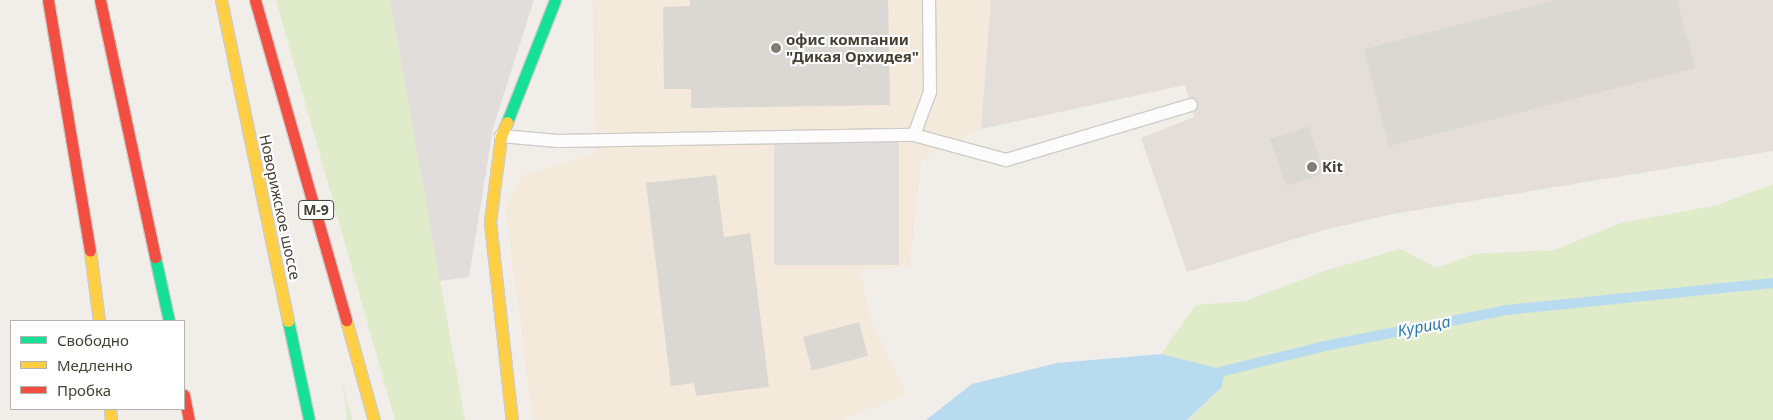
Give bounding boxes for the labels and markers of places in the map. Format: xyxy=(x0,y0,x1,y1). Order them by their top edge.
place label: офис компании "Дикая Орхидея" xyxy=(786,30,919,65)
marker: офис компании "Дикая Орхидея" xyxy=(770,42,782,54)
place label: Kit xyxy=(1322,158,1343,176)
marker: Kit xyxy=(1306,161,1318,173)

